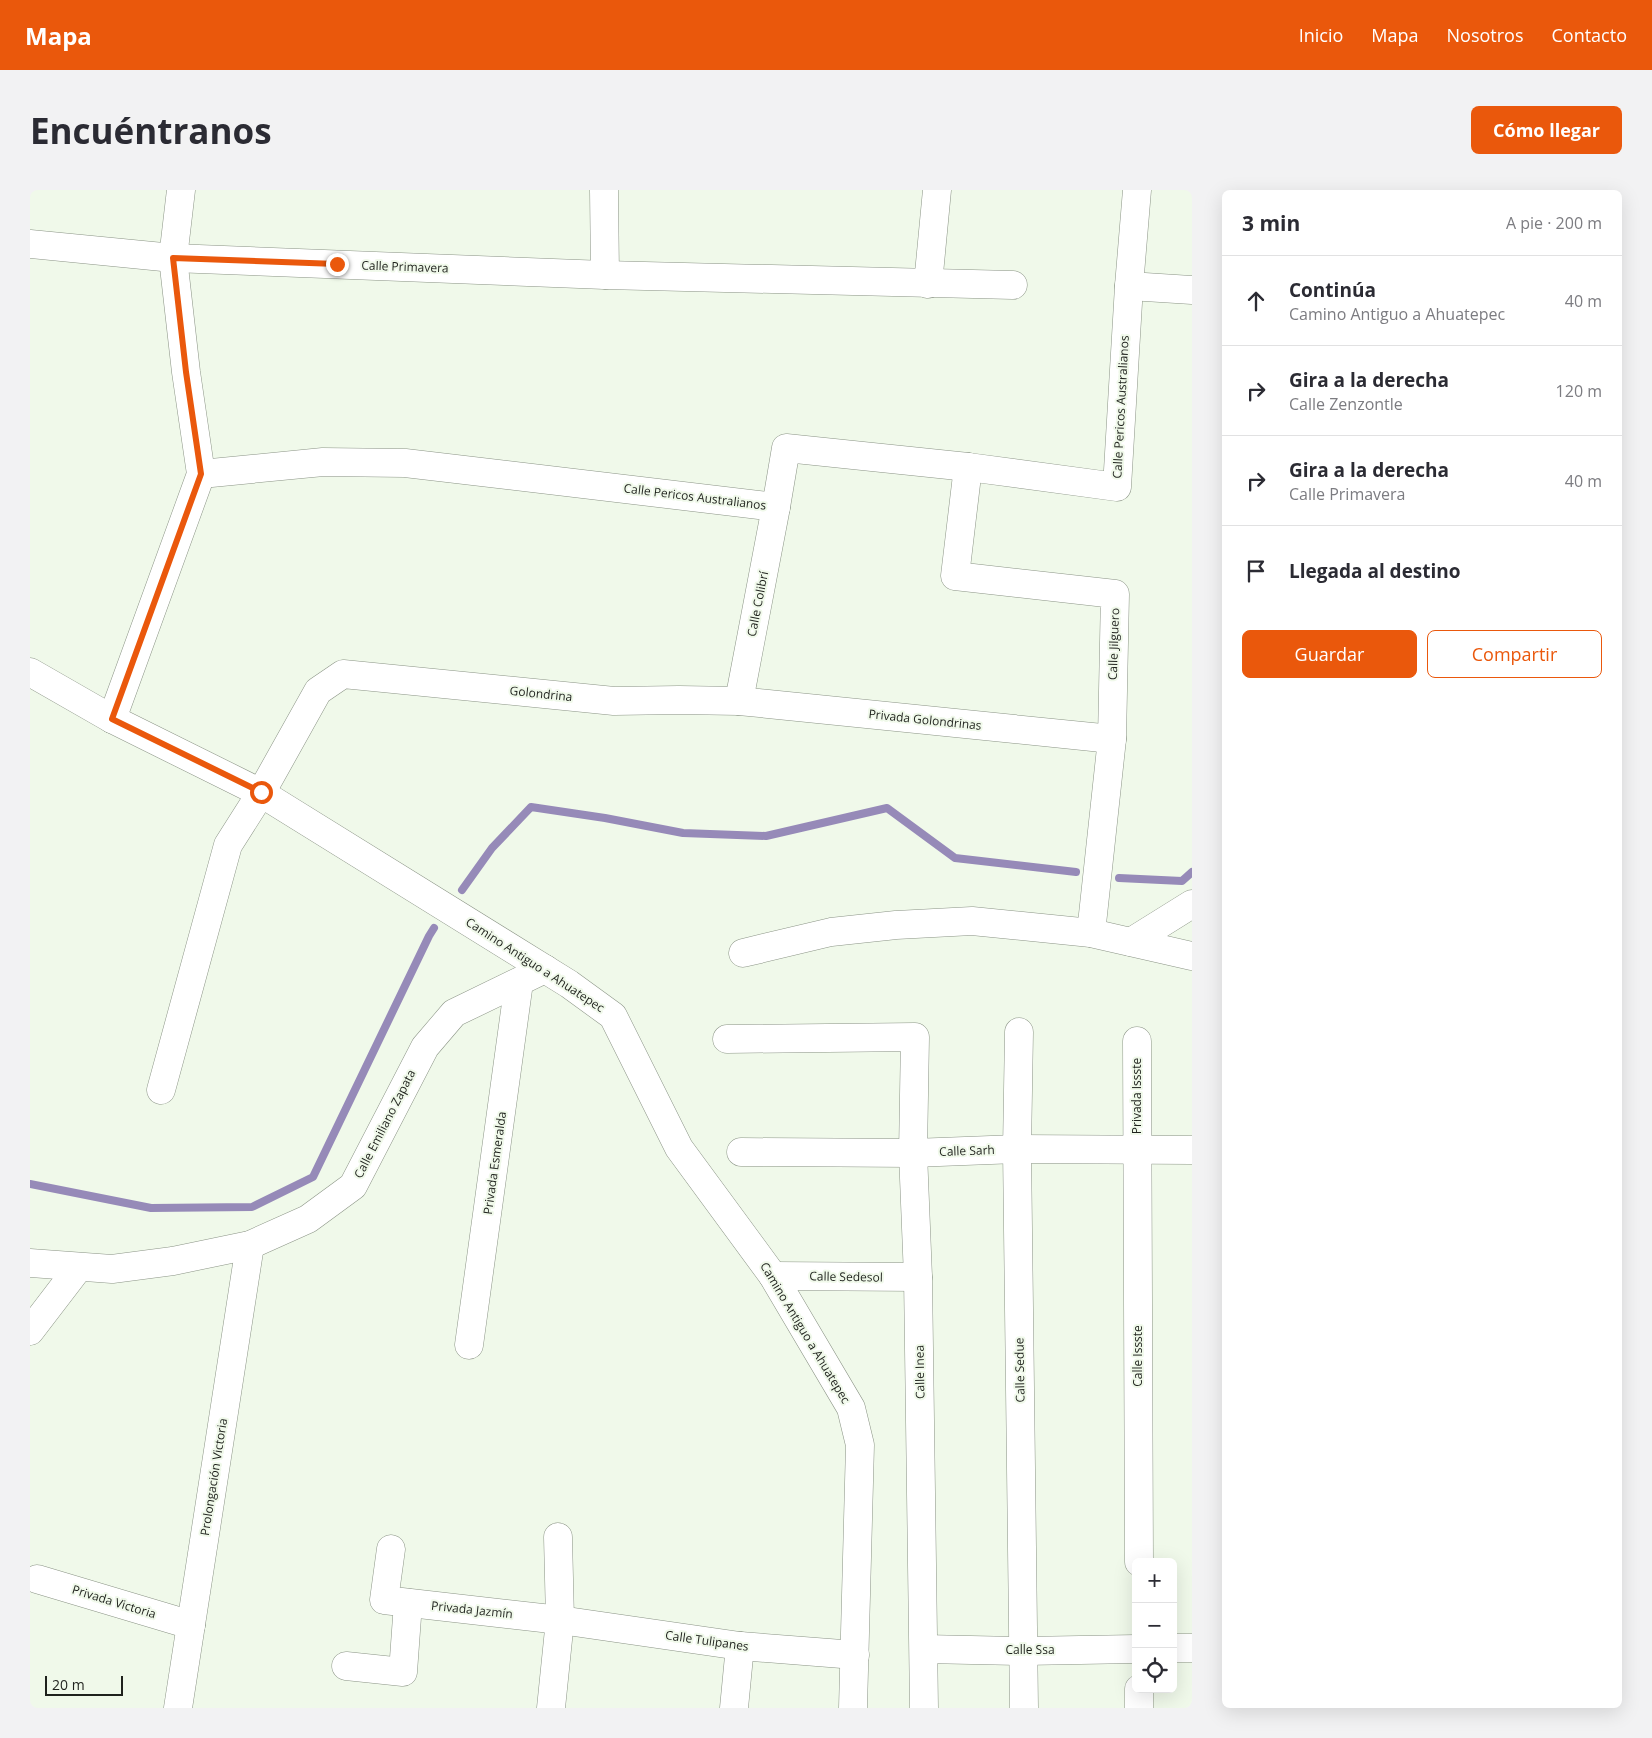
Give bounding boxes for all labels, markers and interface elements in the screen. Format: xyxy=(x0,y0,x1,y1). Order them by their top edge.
text: Mapa xyxy=(25,19,92,52)
text: Inicio xyxy=(1299,23,1343,47)
text: Mapa xyxy=(1371,23,1419,47)
text: Nosotros xyxy=(1447,23,1524,47)
text: Contacto xyxy=(1552,23,1627,47)
button: Cómo llegar xyxy=(1471,106,1622,154)
text: Encuéntranos xyxy=(30,107,272,154)
text: 3 min xyxy=(1242,209,1300,237)
text: A pie · 200 m xyxy=(1506,212,1602,234)
route end xyxy=(326,253,349,276)
street label: Calle Primavera xyxy=(361,256,449,277)
text: Continúa xyxy=(1289,277,1376,303)
icon: ahead xyxy=(1242,287,1270,315)
text: 40 m xyxy=(1565,290,1602,312)
text: Camino Antiguo a Ahuatepec xyxy=(1289,303,1505,325)
street label: Calle Pericos Australianos xyxy=(1108,335,1133,479)
text: Gira a la derecha xyxy=(1289,367,1449,393)
icon: right xyxy=(1242,377,1270,405)
text: 120 m xyxy=(1556,380,1602,402)
text: Calle Zenzontle xyxy=(1289,393,1403,415)
text: Gira a la derecha xyxy=(1289,457,1449,483)
icon: right xyxy=(1242,467,1270,495)
text: 40 m xyxy=(1565,470,1602,492)
street label: Calle Pericos Australianos xyxy=(623,479,768,514)
text: Calle Primavera xyxy=(1289,483,1406,505)
icon: arrive xyxy=(1242,557,1270,585)
text: Llegada al destino xyxy=(1289,558,1461,584)
street label: Calle Colibrí xyxy=(743,569,772,638)
street label: Calle Jilguero xyxy=(1104,608,1123,680)
button: Guardar xyxy=(1242,630,1417,678)
button: Compartir xyxy=(1427,630,1602,678)
street label: Golondrina xyxy=(509,682,573,705)
street label: Privada Golondrinas xyxy=(868,705,983,734)
route start xyxy=(250,781,273,804)
street label: Camino Antiguo a Ahuatepec xyxy=(463,913,608,1016)
street label: Privada Issste xyxy=(1128,1058,1145,1134)
street label: Calle Emiliano Zapata xyxy=(350,1067,419,1181)
street label: Privada Esmeralda xyxy=(479,1110,510,1216)
street label: Calle Sarh xyxy=(939,1141,995,1160)
street label: Camino Antiguo a Ahuatepec xyxy=(756,1259,855,1407)
street label: Calle Sedesol xyxy=(809,1267,883,1286)
street label: Calle Issste xyxy=(1129,1325,1146,1387)
street label: Calle Sedue xyxy=(1010,1337,1029,1403)
street label: Calle Inea xyxy=(911,1345,928,1399)
street label: Prolongación Victoria xyxy=(196,1417,231,1537)
map controls xyxy=(1132,1558,1177,1693)
button: + xyxy=(1132,1558,1177,1603)
street label: Privada Victoria xyxy=(70,1581,158,1622)
street label: Privada Jazmín xyxy=(430,1597,514,1622)
button: − xyxy=(1132,1603,1177,1648)
street label: Calle Tulipanes xyxy=(664,1626,750,1655)
street label: Calle Ssa xyxy=(1005,1641,1055,1658)
button: locate xyxy=(1132,1648,1177,1693)
scale bar xyxy=(45,1673,122,1696)
text: 20 m xyxy=(52,1675,85,1694)

